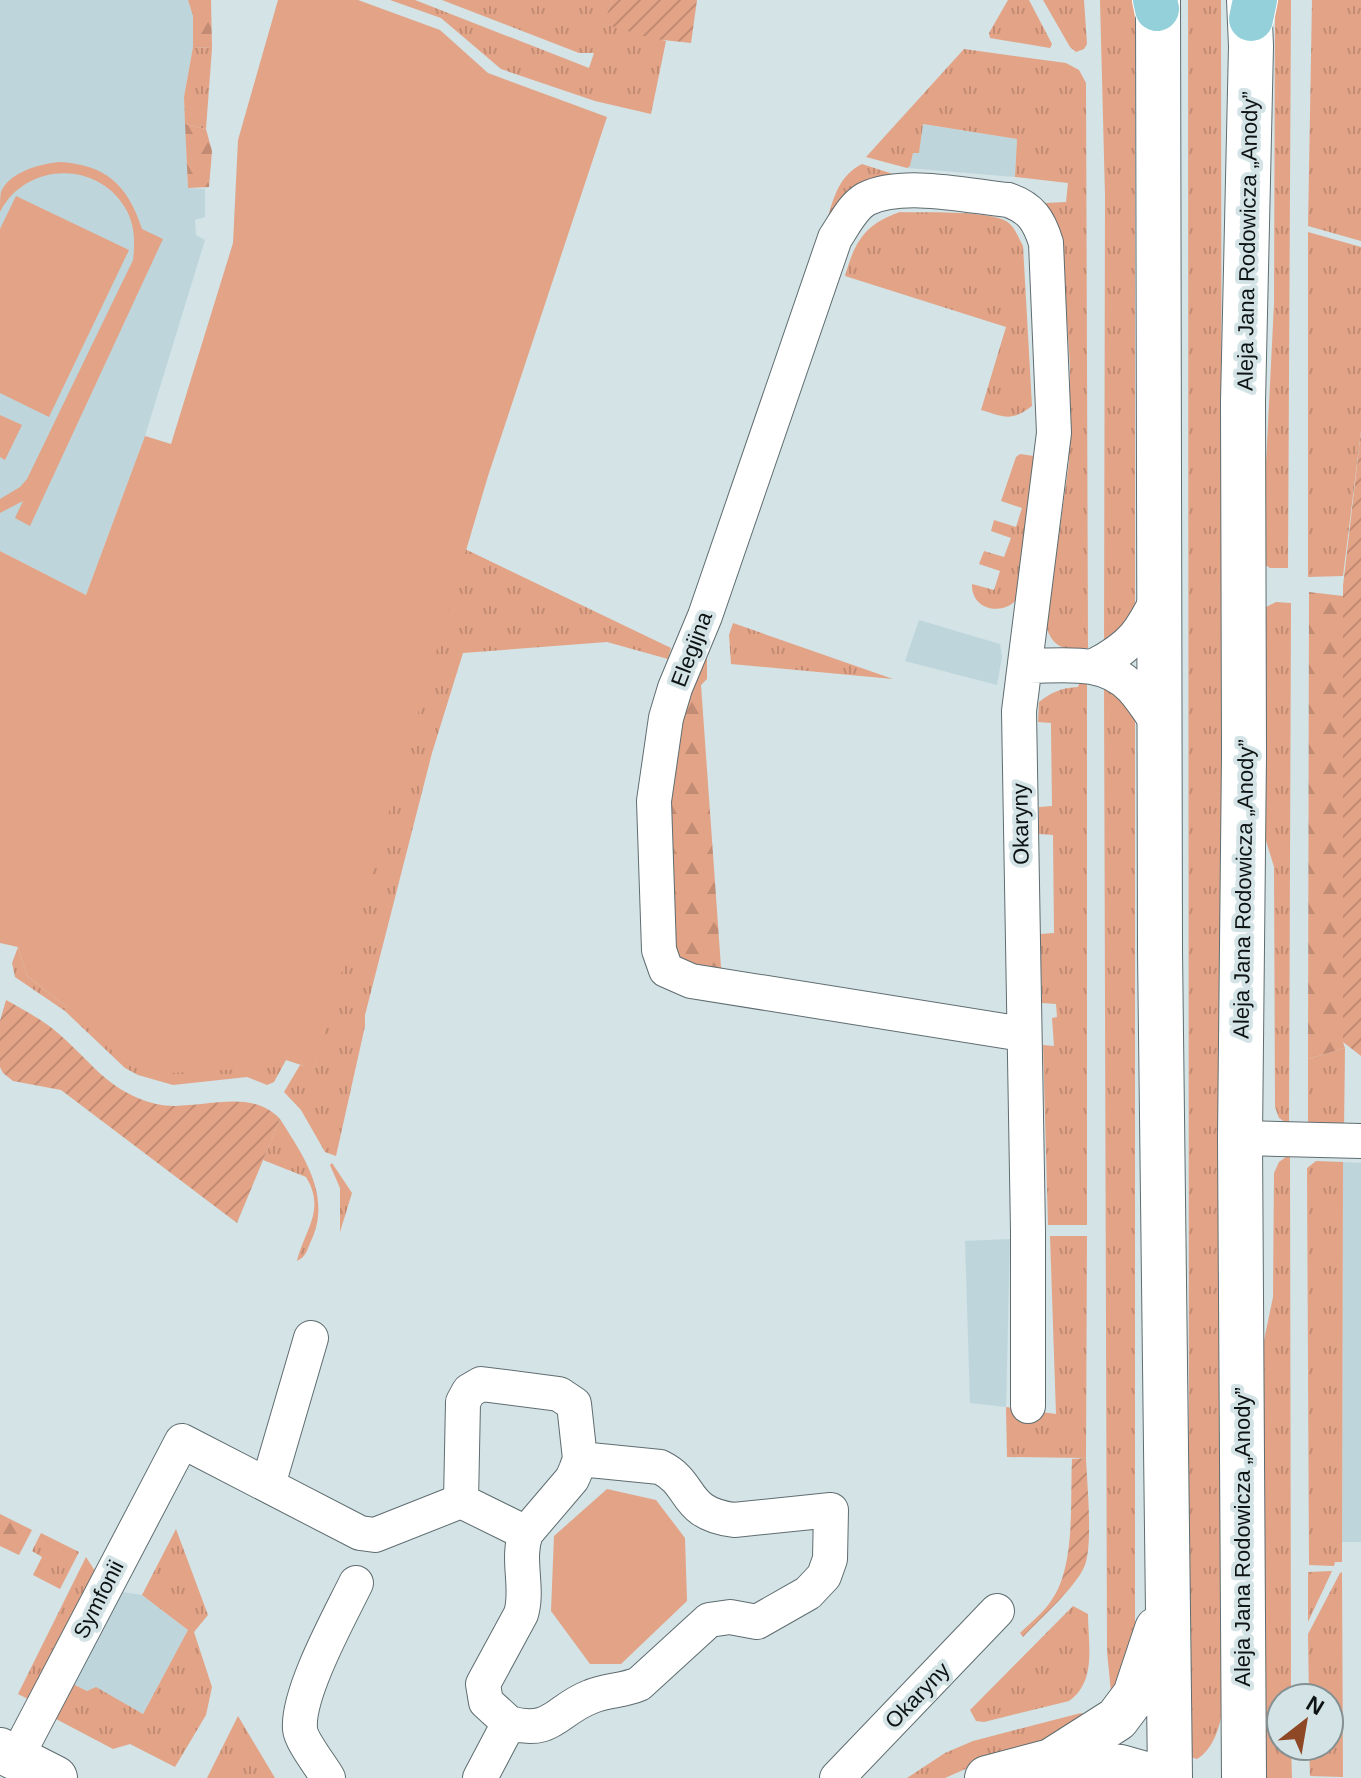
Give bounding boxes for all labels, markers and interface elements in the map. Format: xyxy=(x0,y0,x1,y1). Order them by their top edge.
street label: Aleja Jana Rodowicza „Anody” xyxy=(1232,91,1263,391)
street label: Elegijna xyxy=(666,607,717,690)
street label: Aleja Jana Rodowicza „Anody” xyxy=(1228,739,1259,1039)
street label: Okaryny xyxy=(1007,783,1034,865)
street label: Aleja Jana Rodowicza „Anody” xyxy=(1230,1387,1255,1687)
street label: Symfonii xyxy=(68,1556,129,1642)
street label: Okaryny xyxy=(880,1657,955,1733)
north arrow xyxy=(1265,1682,1345,1762)
text: N xyxy=(1302,1690,1328,1720)

